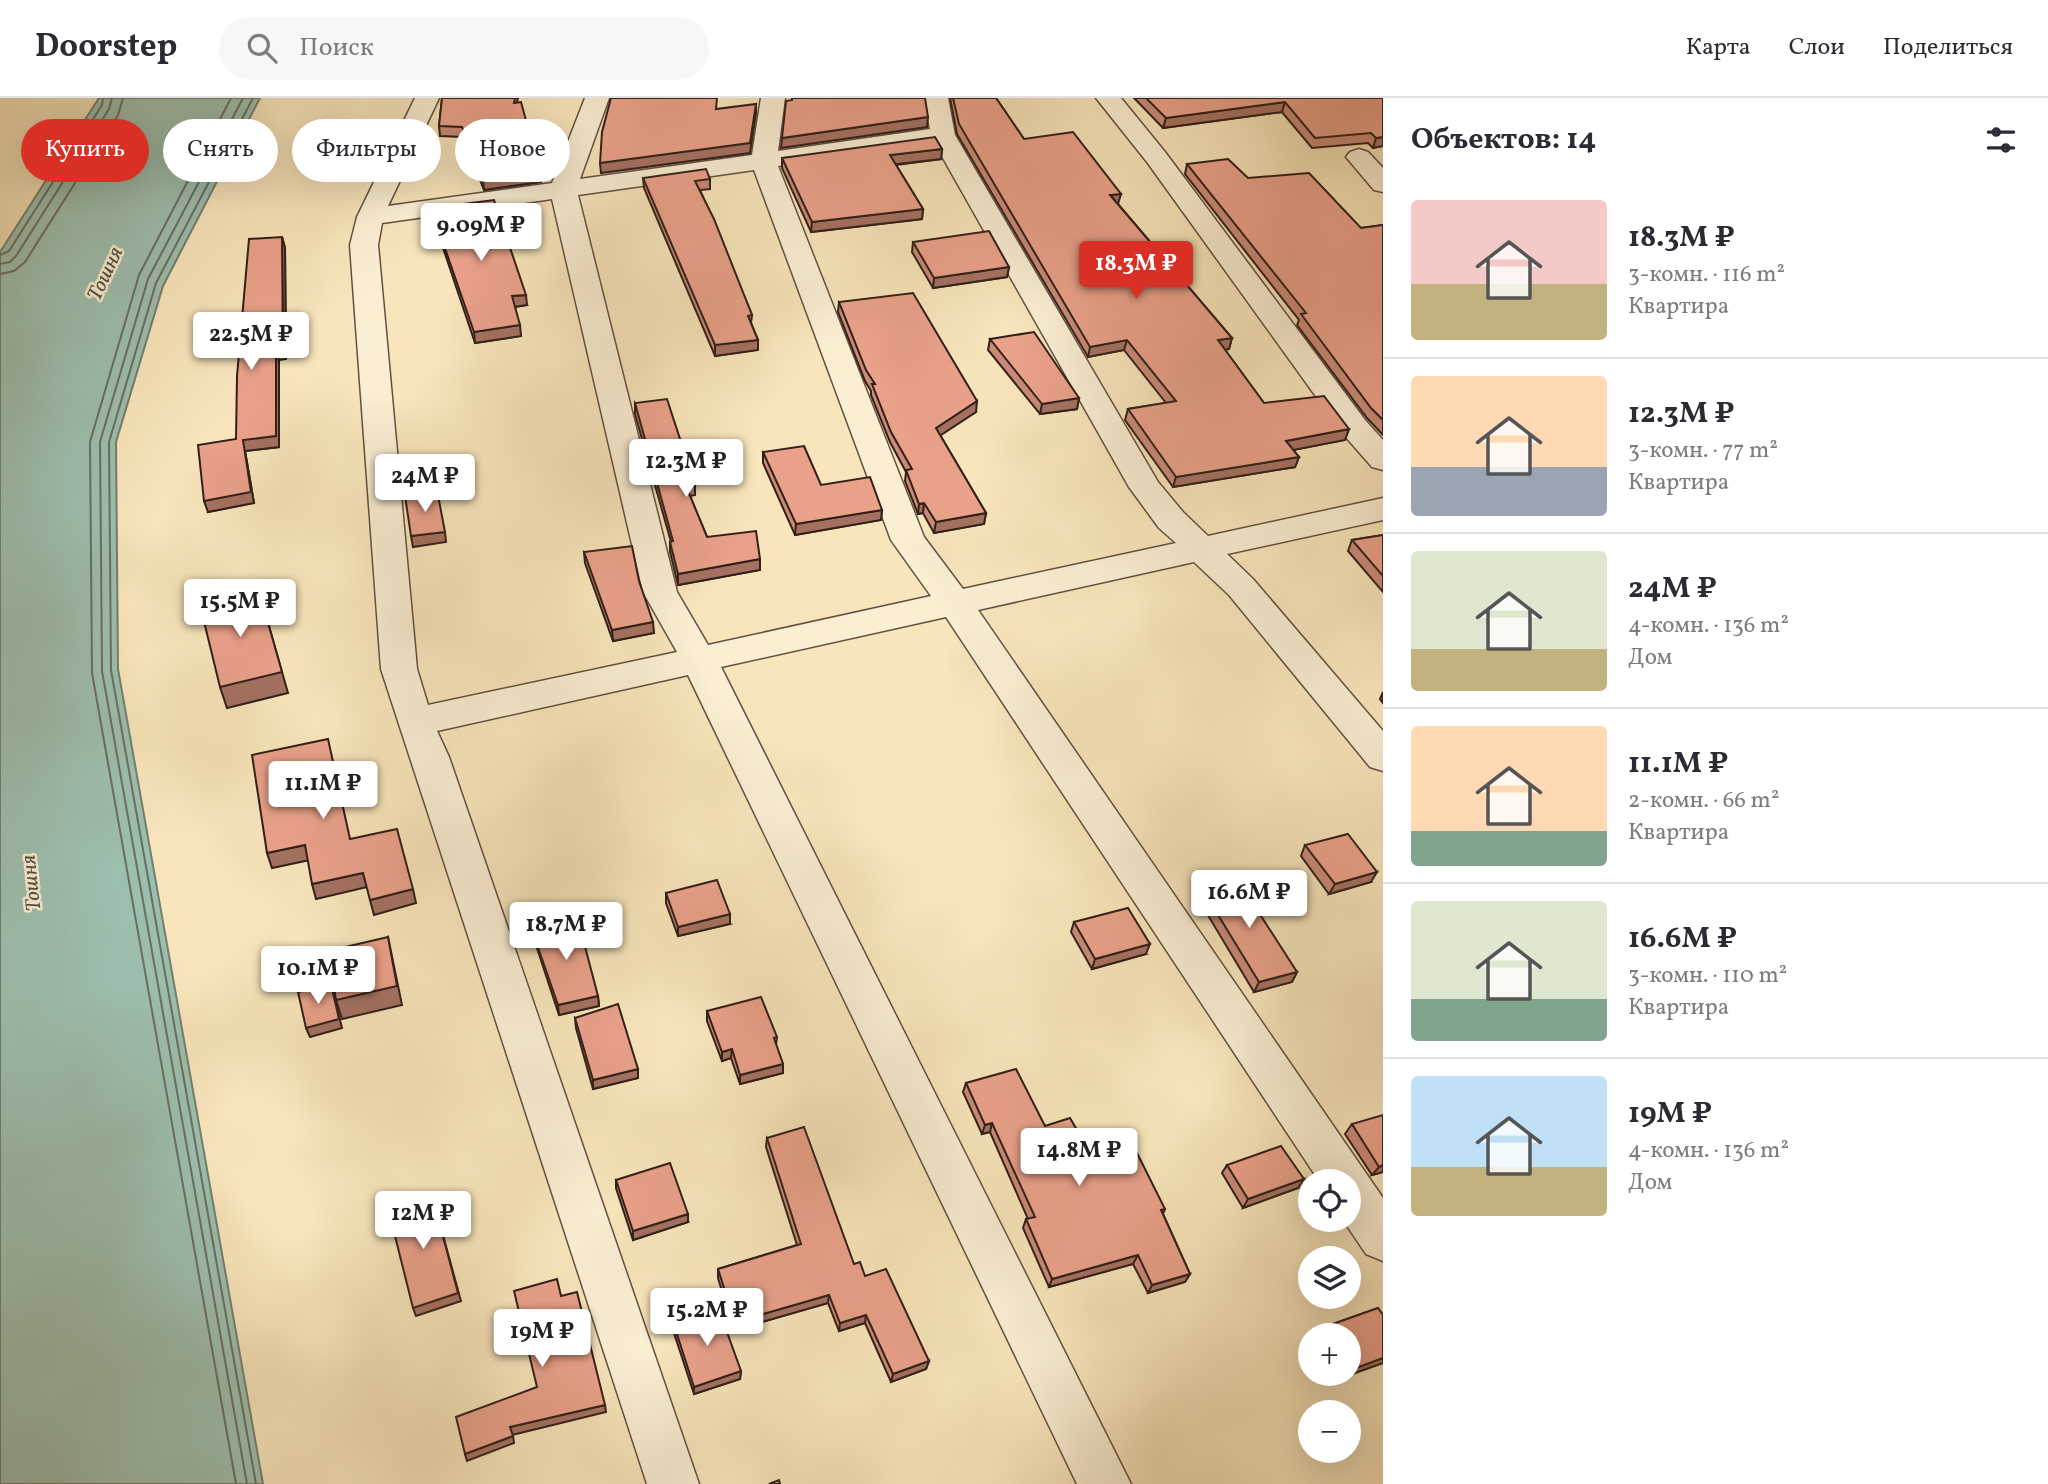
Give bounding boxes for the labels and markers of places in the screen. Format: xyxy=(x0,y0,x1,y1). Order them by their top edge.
pin: 9.09M ₽ xyxy=(416,204,546,263)
pin: 18.3M ₽ xyxy=(1071,242,1201,301)
pin: 22.5M ₽ xyxy=(186,313,316,372)
pin: 12.3M ₽ xyxy=(621,440,751,499)
pin: 24M ₽ xyxy=(376,454,474,514)
pin: 15.5M ₽ xyxy=(175,580,305,639)
pin: 11.1M ₽ xyxy=(258,762,388,821)
pin: 16.6M ₽ xyxy=(1184,870,1314,930)
pin: 18.7M ₽ xyxy=(501,902,631,962)
pin: 10.1M ₽ xyxy=(253,946,383,1006)
pin: 14.8M ₽ xyxy=(1014,1128,1144,1188)
pin: 12M ₽ xyxy=(374,1192,472,1251)
pin: 15.2M ₽ xyxy=(642,1288,772,1348)
pin: 19M ₽ xyxy=(493,1310,591,1369)

